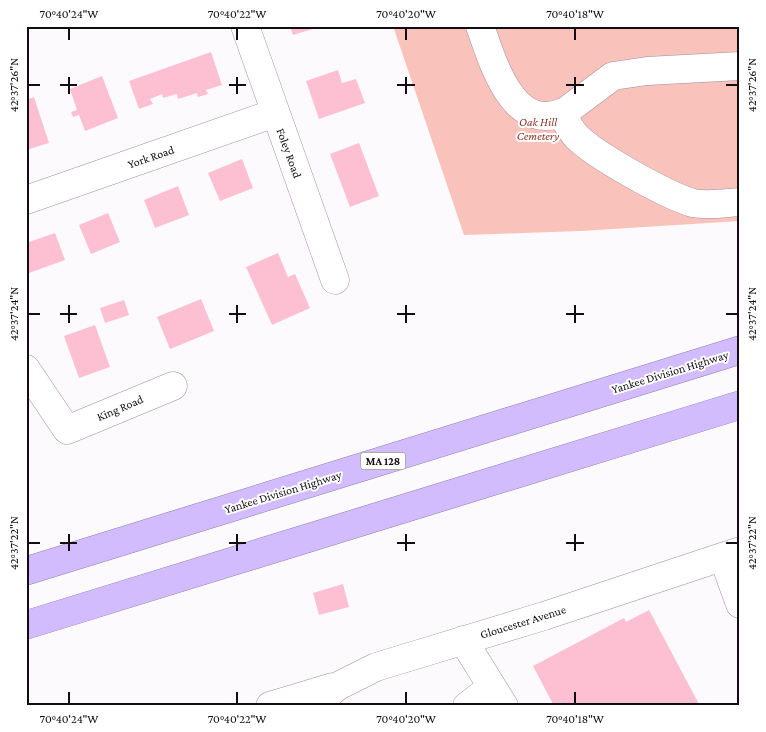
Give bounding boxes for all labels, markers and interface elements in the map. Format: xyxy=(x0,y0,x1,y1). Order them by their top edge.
text: 70°40'24"W xyxy=(40,7,98,21)
text: 70°40'22"W xyxy=(208,7,266,21)
text: 70°40'20"W xyxy=(376,7,436,21)
text: 70°40'18"W xyxy=(546,7,604,21)
text: 42°37'26"N xyxy=(7,58,21,112)
text: 42°37'26"N xyxy=(745,58,759,112)
park label: Oak Hill Cemetery xyxy=(517,115,559,143)
street label: Foley Road xyxy=(274,126,305,181)
street label: York Road xyxy=(126,142,177,171)
text: 42°37'24"N xyxy=(7,287,21,341)
text: 42°37'24"N xyxy=(745,287,759,341)
street label: Yankee Division Highway xyxy=(610,347,731,396)
street label: King Road xyxy=(95,392,146,424)
road number: MA 128 xyxy=(360,452,406,470)
street label: Yankee Division Highway xyxy=(223,467,344,516)
text: 42°37'22"N xyxy=(7,516,21,570)
text: 42°37'22"N xyxy=(745,516,759,570)
street label: Gloucester Avenue xyxy=(478,602,568,642)
text: 70°40'24"W xyxy=(40,712,98,726)
text: 70°40'22"W xyxy=(208,712,266,726)
text: 70°40'20"W xyxy=(376,712,436,726)
text: 70°40'18"W xyxy=(546,712,604,726)

